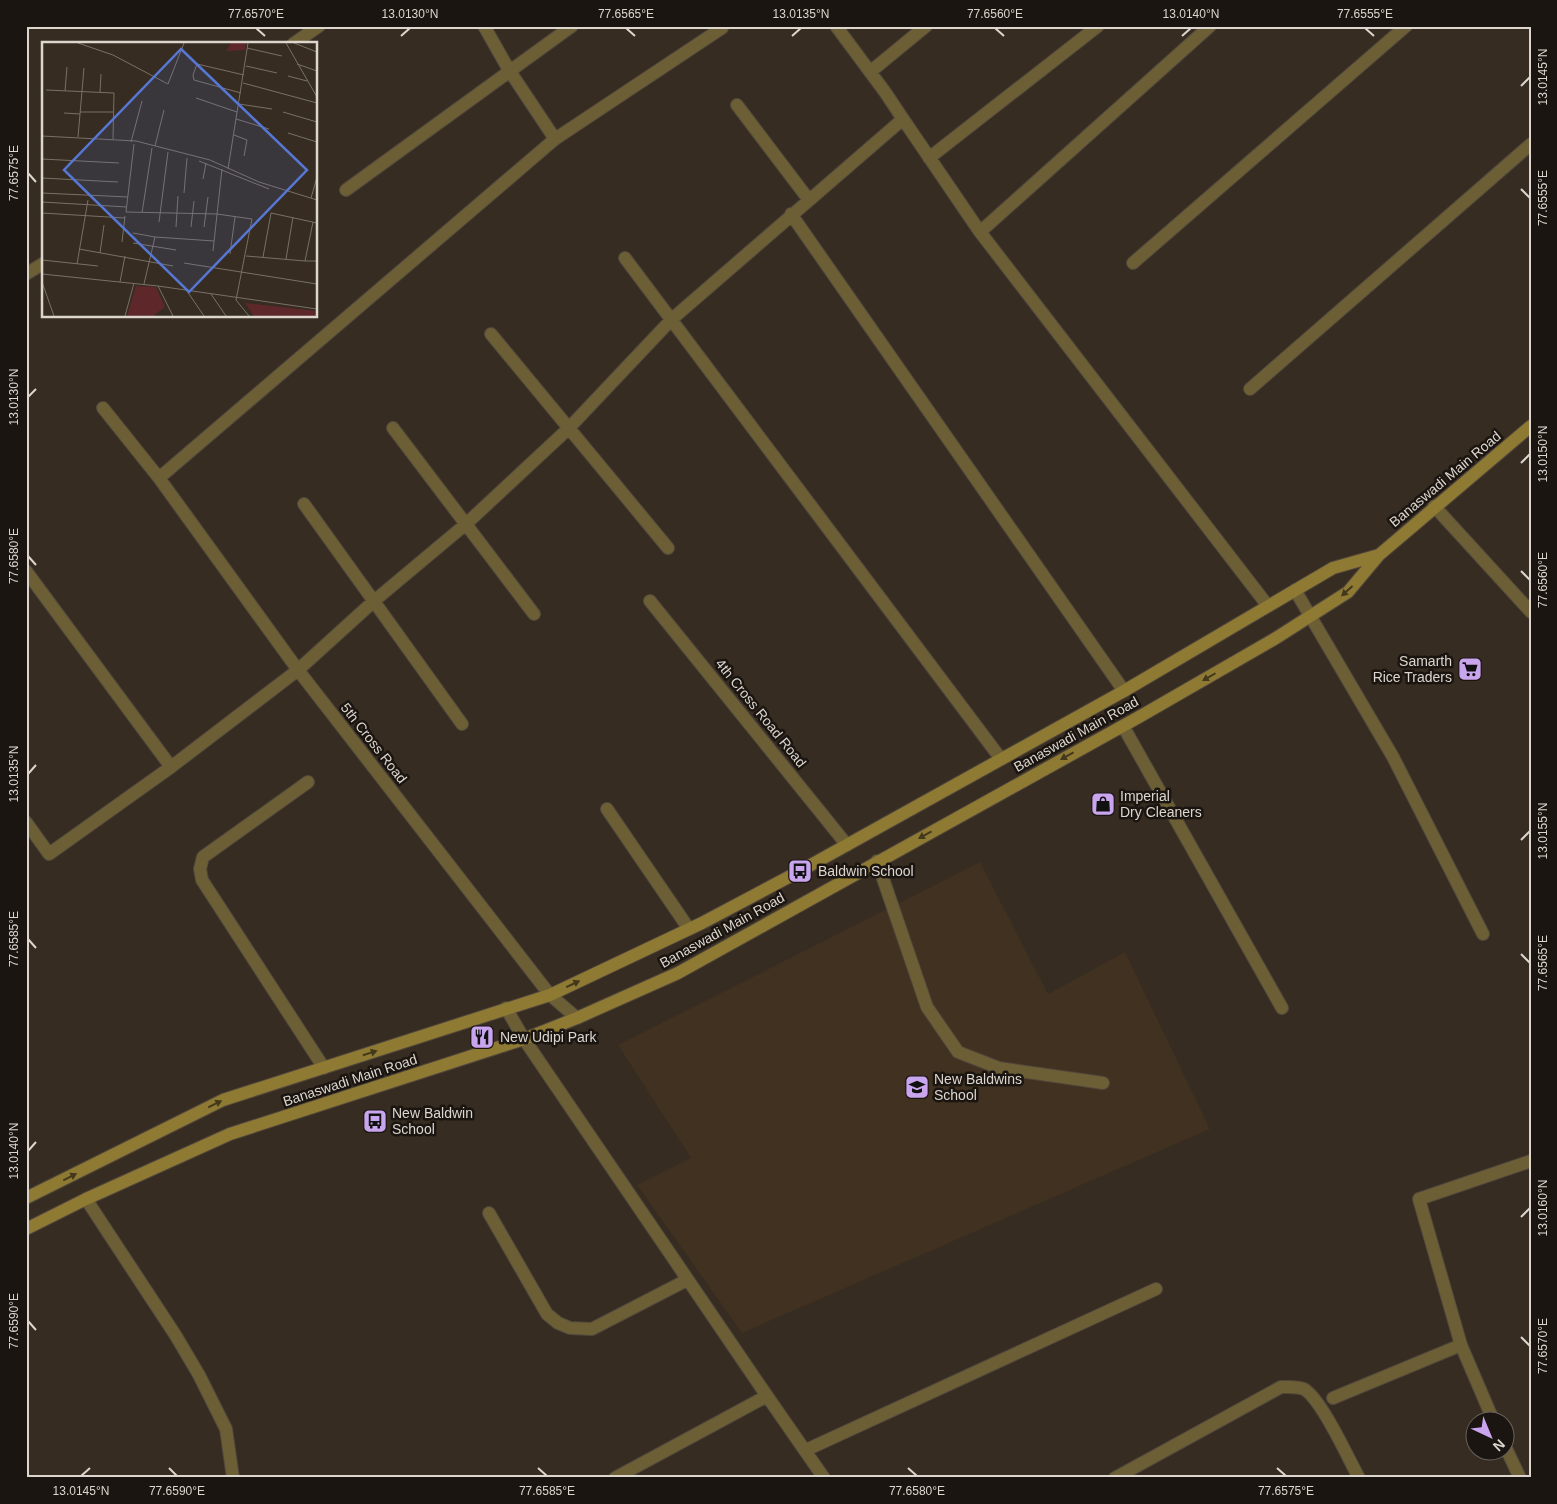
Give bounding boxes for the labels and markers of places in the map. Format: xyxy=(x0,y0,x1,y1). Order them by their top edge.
place label: Samarth Rice Traders xyxy=(1373,653,1452,685)
supermarket icon: Samarth Rice Traders xyxy=(1457,656,1483,682)
place label: Imperial Dry Cleaners xyxy=(1120,788,1202,820)
shop icon: Imperial Dry Cleaners xyxy=(1090,791,1116,817)
bus stop icon: Baldwin School xyxy=(787,858,813,884)
place label: Baldwin School xyxy=(818,863,914,879)
restaurant icon: New Udipi Park xyxy=(469,1024,495,1050)
place label: New Udipi Park xyxy=(500,1029,597,1045)
place label: New Baldwins School xyxy=(934,1071,1022,1103)
school or university icon: New Baldwins School xyxy=(904,1074,930,1100)
place label: New Baldwin School xyxy=(392,1105,473,1137)
bus stop icon: New Baldwin School xyxy=(362,1108,388,1134)

